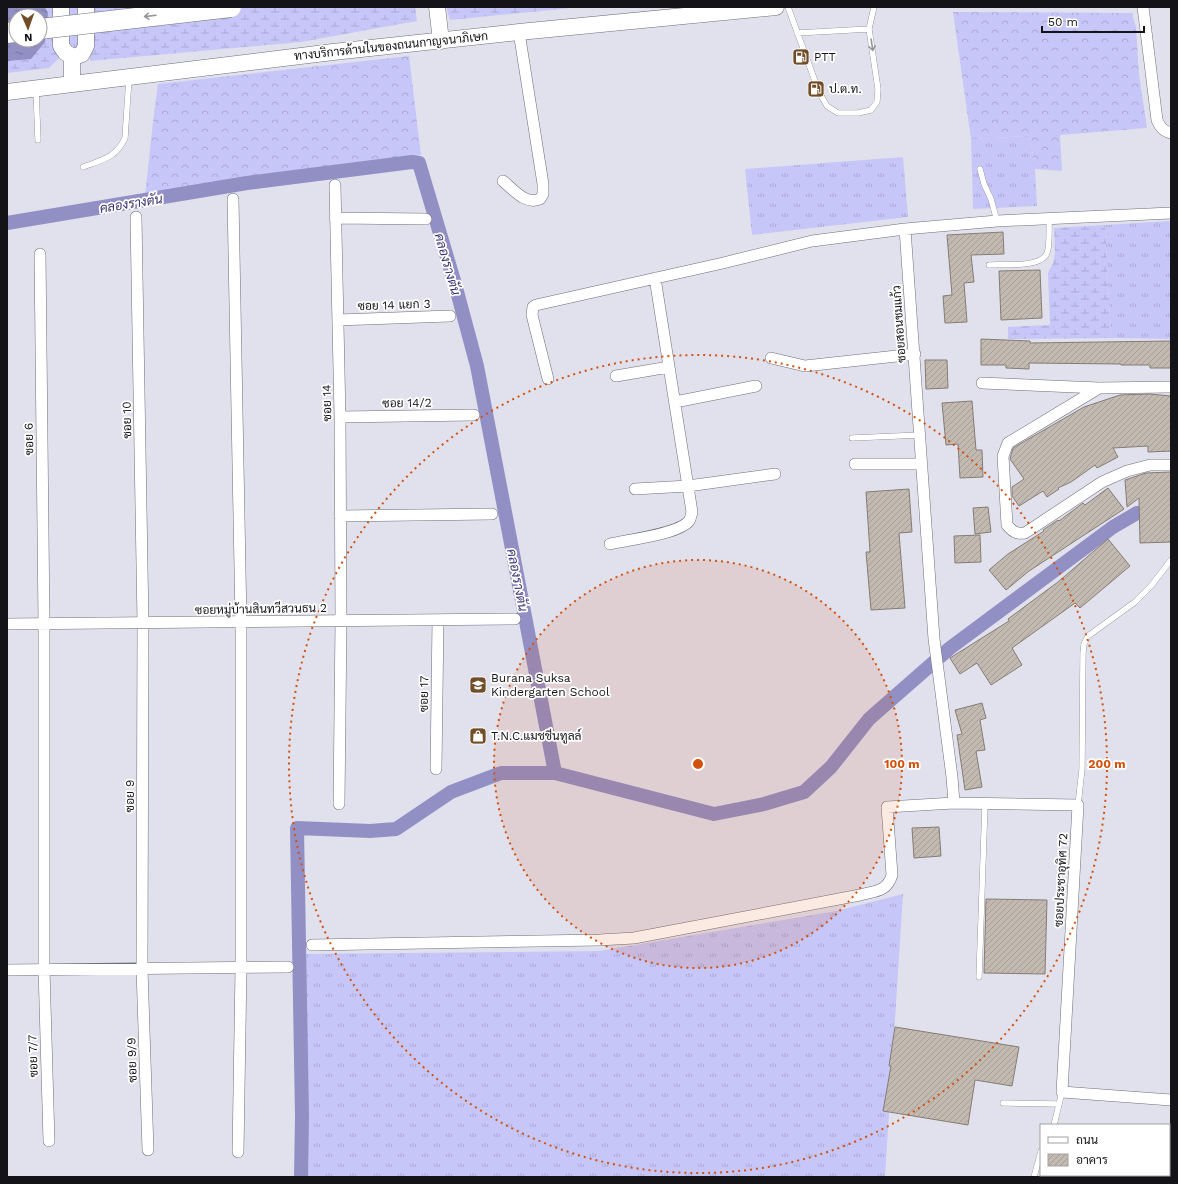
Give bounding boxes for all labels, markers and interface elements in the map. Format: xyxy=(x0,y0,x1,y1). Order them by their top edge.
north arrow xyxy=(8,8,48,48)
scale bar xyxy=(1042,8,1144,34)
one-way arrow xyxy=(144,13,157,20)
text: 50 m xyxy=(1048,15,1078,29)
street label: ทางบริการด้านในของถนนกาญจนาภิเษก xyxy=(293,28,489,63)
text: N xyxy=(24,31,33,44)
one-way arrow xyxy=(868,38,876,51)
fuel station icon: PTT xyxy=(791,47,811,67)
place label: PTT xyxy=(814,50,836,64)
fuel station icon: ป.ต.ท. xyxy=(806,79,826,99)
place label: ป.ต.ท. xyxy=(829,82,862,96)
water label: คลองรางตัน xyxy=(98,191,164,216)
water label: คลองรางตัน xyxy=(432,232,464,297)
street label: ซอยสอนชมแก้ว xyxy=(889,285,909,363)
street label: ซอย 14 แยก 3 xyxy=(357,297,431,313)
street label: ซอย 14 xyxy=(320,384,334,422)
street label: ซอย 14/2 xyxy=(382,396,432,410)
street label: ซอย 10 xyxy=(120,401,134,439)
street label: ซอย 6 xyxy=(22,423,36,455)
water label: คลองรางตัน xyxy=(504,547,531,613)
street label: ซอยหมู่บ้านสินทวีสวนธน 2 xyxy=(195,600,327,618)
place label: Burana Suksa Kindergarten School xyxy=(491,671,610,699)
street label: ซอย 17 xyxy=(417,675,431,712)
school or university icon: Burana Suksa Kindergarten School xyxy=(468,675,488,695)
shop icon: T.N.C.แมชชีนทูลล์ xyxy=(468,726,488,746)
place label: T.N.C.แมชชีนทูลล์ xyxy=(491,728,582,744)
centre of rings xyxy=(691,757,705,771)
text: 100 m xyxy=(884,757,920,771)
text: 200 m xyxy=(1088,757,1126,771)
street label: ซอย 9 xyxy=(123,780,137,812)
street label: ซอยประชาอุทิศ 72 xyxy=(1052,833,1072,927)
street label: ซอย 7/7 xyxy=(25,1034,41,1078)
street label: ซอย 9/9 xyxy=(124,1037,140,1083)
legend xyxy=(1040,1124,1170,1176)
text: ถนน xyxy=(1076,1133,1099,1147)
text: อาคาร xyxy=(1076,1153,1108,1167)

